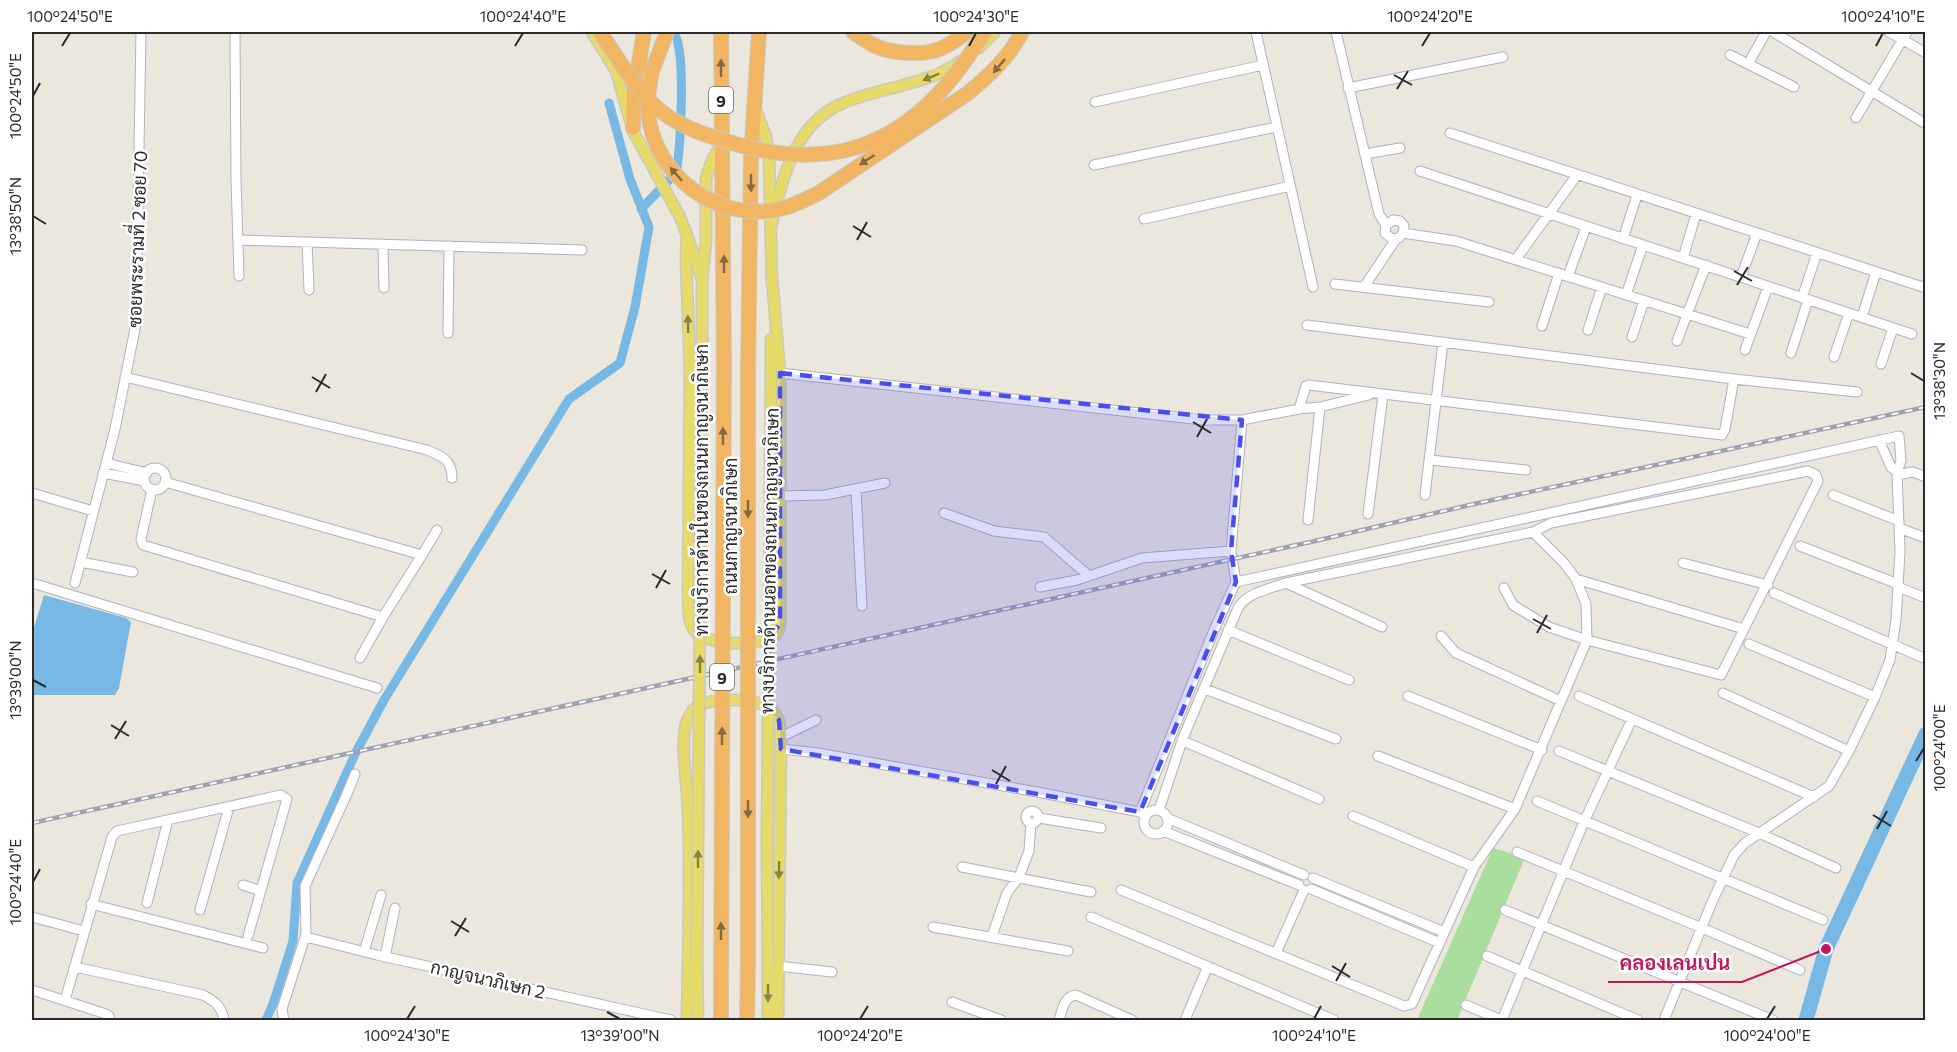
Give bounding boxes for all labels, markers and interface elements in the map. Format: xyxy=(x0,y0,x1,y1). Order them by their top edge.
text: 100°24'50"E xyxy=(27,7,113,25)
text: 100°24'40"E xyxy=(480,7,566,25)
text: 100°24'30"E xyxy=(933,7,1019,25)
text: 100°24'20"E xyxy=(1387,7,1473,25)
text: 100°24'10"E xyxy=(1841,7,1925,25)
text: 100°24'50"E xyxy=(6,53,24,139)
one-way arrow xyxy=(716,58,726,77)
one-way arrow xyxy=(993,58,1005,73)
one-way arrow xyxy=(922,72,940,82)
road number: 9 xyxy=(709,87,733,113)
street label: ซอยพระรามที่ 2 ซอย 70 xyxy=(119,150,151,328)
one-way arrow xyxy=(859,155,875,166)
one-way arrow xyxy=(670,167,683,182)
one-way arrow xyxy=(746,174,756,193)
text: 13°38'50"N xyxy=(6,177,24,255)
one-way arrow xyxy=(719,254,729,273)
one-way arrow xyxy=(683,315,693,334)
text: 13°38'30"N xyxy=(1930,342,1948,420)
street label: ทางบริการด้านในของถนนกาญจนาภิเษก xyxy=(689,344,713,636)
street label: ทางบริการด้านนอกของถนนกาญจนาภิเษก xyxy=(755,408,784,714)
one-way arrow xyxy=(719,426,728,445)
street label: ถนนกาญจนาภิเษก xyxy=(719,458,742,594)
one-way arrow xyxy=(743,500,753,519)
text: 13°39'00"N xyxy=(6,640,24,720)
one-way arrow xyxy=(695,654,705,673)
road number: 9 xyxy=(710,664,734,690)
text: 100°24'00"E xyxy=(1930,704,1948,792)
one-way arrow xyxy=(717,726,727,745)
one-way arrow xyxy=(743,800,753,819)
text: 100°24'40"E xyxy=(6,839,24,925)
one-way arrow xyxy=(693,849,703,868)
one-way arrow xyxy=(774,861,784,880)
one-way arrow xyxy=(716,921,726,940)
callout: คลองเลนเปน xyxy=(1608,944,1742,982)
text: คลองเลนเปน xyxy=(1620,950,1730,974)
street label: กาญจนาภิเษก 2 xyxy=(428,955,547,1004)
one-way arrow xyxy=(763,984,773,1003)
text: 100°24'30"E xyxy=(364,1026,450,1044)
text: 13°39'00"N xyxy=(580,1026,660,1044)
text: 100°24'20"E xyxy=(817,1026,903,1044)
text: 100°24'10"E xyxy=(1272,1026,1356,1044)
text: 100°24'00"E xyxy=(1723,1026,1811,1044)

